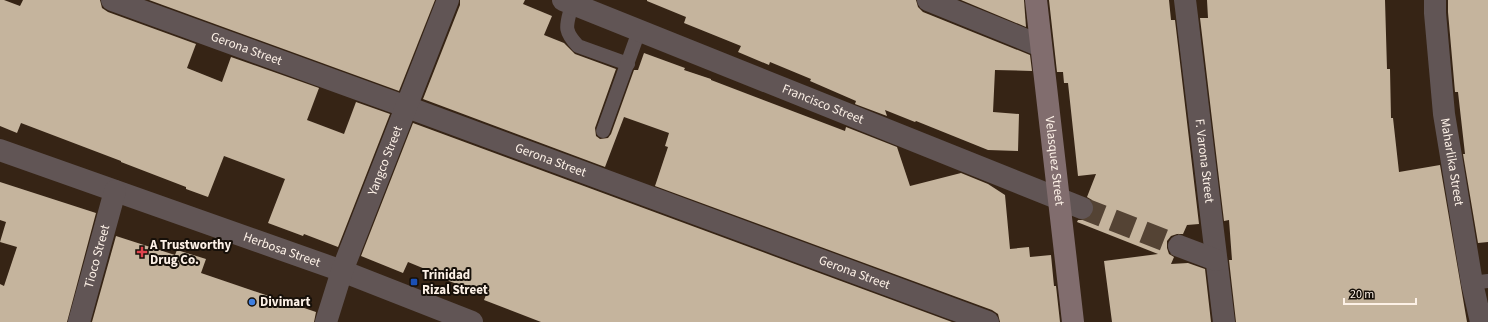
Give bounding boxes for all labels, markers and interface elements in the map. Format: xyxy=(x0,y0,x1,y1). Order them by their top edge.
street label: Gerona Street xyxy=(208,28,285,70)
street label: Francisco Street xyxy=(779,80,867,129)
street label: Velasquez Street xyxy=(1040,115,1069,207)
street label: Maharlika Street xyxy=(1436,117,1468,208)
street label: F. Varona Street xyxy=(1190,118,1219,205)
street label: Yangco Street xyxy=(363,123,407,199)
street label: Gerona Street xyxy=(512,139,589,182)
street label: Tioco Street xyxy=(80,222,114,290)
street label: Herbosa Street xyxy=(241,228,324,272)
place label: A Trustworthy Drug Co. xyxy=(149,236,232,269)
marker: A Trustworthy Drug Co. xyxy=(137,247,147,257)
street label: Gerona Street xyxy=(816,251,893,294)
place label: Trinidad Rizal Street xyxy=(422,266,488,299)
marker: Trinidad Rizal Street xyxy=(409,277,419,287)
scale bar xyxy=(1344,280,1416,306)
text: 20 m xyxy=(1350,286,1374,303)
place label: Divimart xyxy=(260,293,310,311)
marker: Divimart xyxy=(247,297,257,307)

